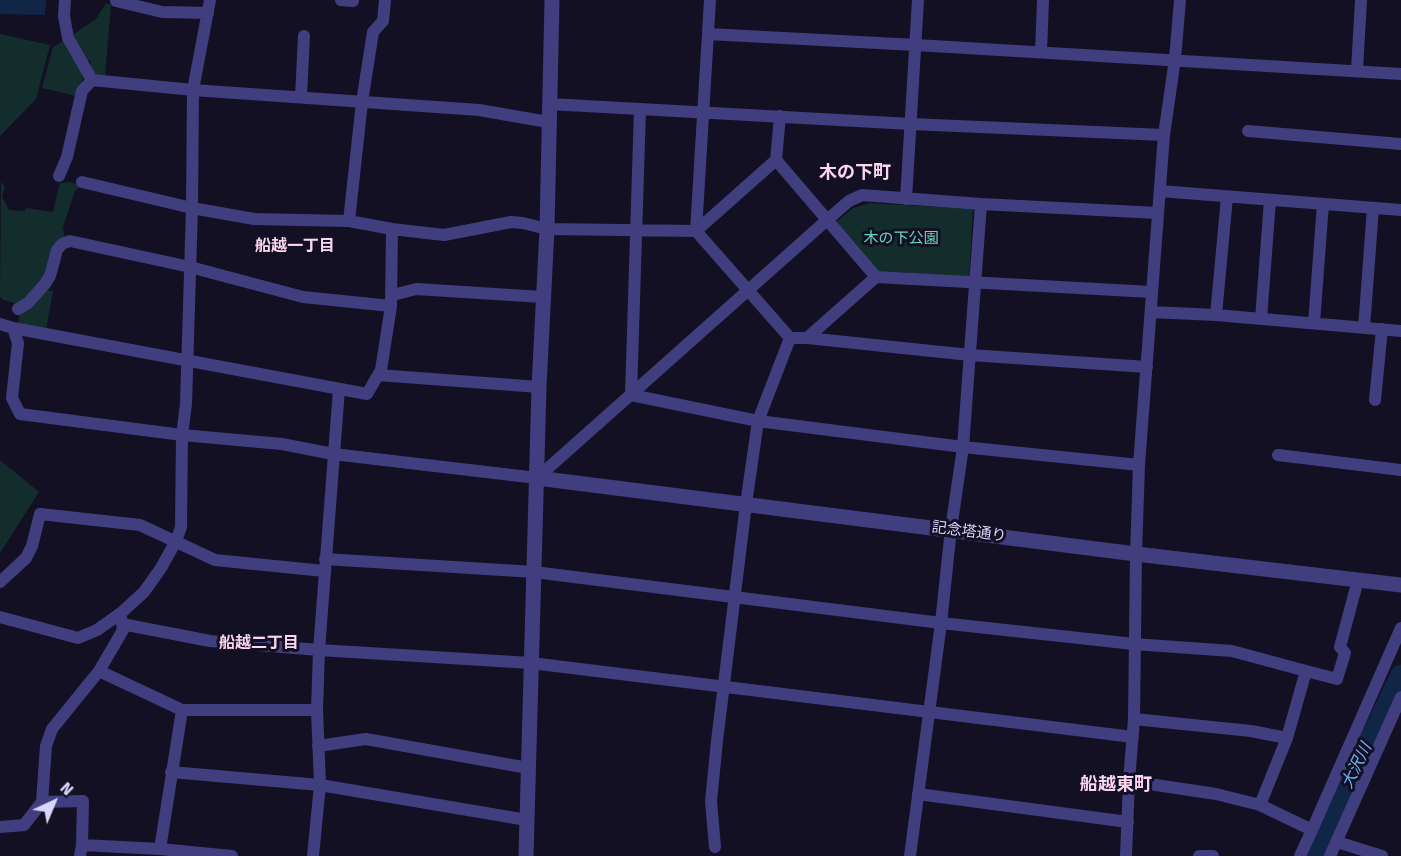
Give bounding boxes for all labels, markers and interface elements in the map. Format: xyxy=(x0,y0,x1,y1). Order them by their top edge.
district label: 木の下町 xyxy=(819,162,891,184)
park label: 木の下公園 xyxy=(864,230,938,248)
district label: 船越一丁目 xyxy=(255,237,335,257)
street label: 記念塔通り xyxy=(931,518,1007,546)
district label: 船越二丁目 xyxy=(219,634,299,654)
water label: 大沢川 xyxy=(1338,740,1376,792)
north arrow xyxy=(24,772,84,832)
district label: 船越東町 xyxy=(1080,774,1152,796)
text: N xyxy=(56,778,77,799)

